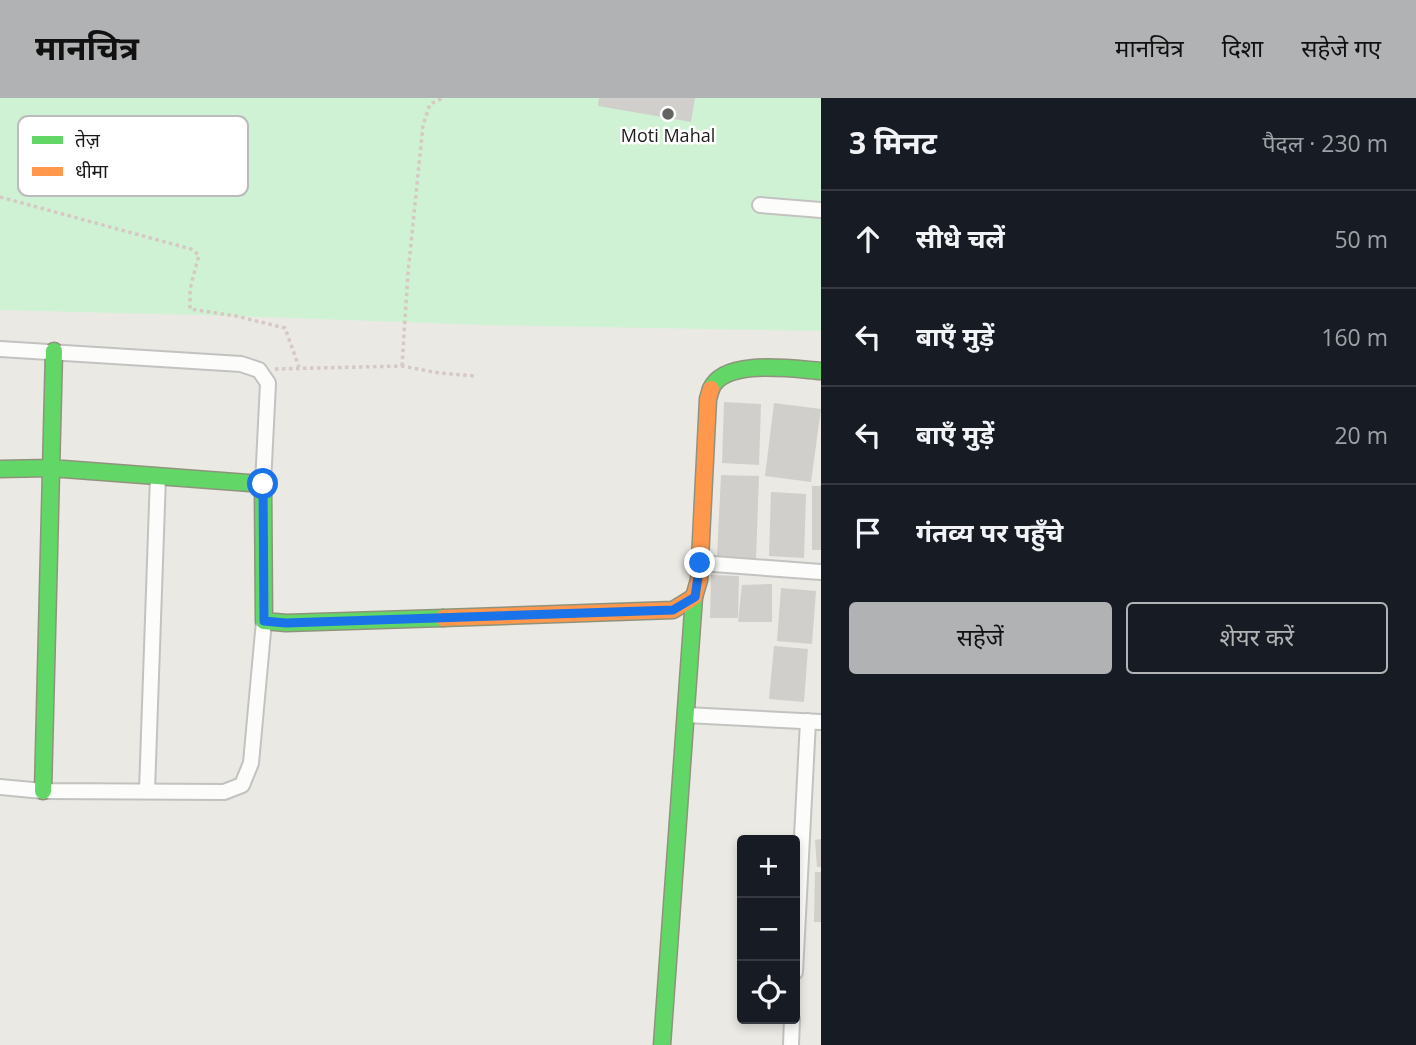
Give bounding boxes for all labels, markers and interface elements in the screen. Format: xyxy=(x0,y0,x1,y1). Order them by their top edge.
text: मानचित्र xyxy=(35,25,139,70)
text: मानचित्र xyxy=(1115,31,1184,64)
text: दिशा xyxy=(1222,31,1263,64)
text: सहेजे गए xyxy=(1301,31,1381,64)
marker: Moti Mahal xyxy=(660,106,676,122)
legend xyxy=(18,116,248,196)
text: 3 मिनट xyxy=(849,122,937,163)
place label: Moti Mahal xyxy=(621,123,715,147)
text: तेज़ xyxy=(75,127,101,153)
text: पैदल · 230 m xyxy=(1262,127,1388,159)
text: धीमा xyxy=(75,158,109,184)
icon: ahead xyxy=(849,220,887,258)
text: सीधे चलें xyxy=(916,220,1005,256)
text: 50 m xyxy=(1334,223,1388,255)
icon: left xyxy=(849,318,887,356)
text: बाएँ मुड़ें xyxy=(916,318,994,354)
text: 160 m xyxy=(1321,321,1388,353)
icon: left xyxy=(849,416,887,454)
text: बाएँ मुड़ें xyxy=(916,416,994,452)
text: 20 m xyxy=(1334,419,1388,451)
route start xyxy=(247,468,278,499)
icon: arrive xyxy=(849,514,887,552)
text: गंतव्य पर पहुँचे xyxy=(916,514,1063,550)
route end xyxy=(684,547,715,578)
button: सहेजें xyxy=(849,602,1112,674)
button: शेयर करें xyxy=(1126,602,1388,674)
map controls xyxy=(737,835,800,1024)
button: + xyxy=(737,835,800,898)
button: − xyxy=(737,898,800,961)
button: locate xyxy=(737,961,800,1024)

